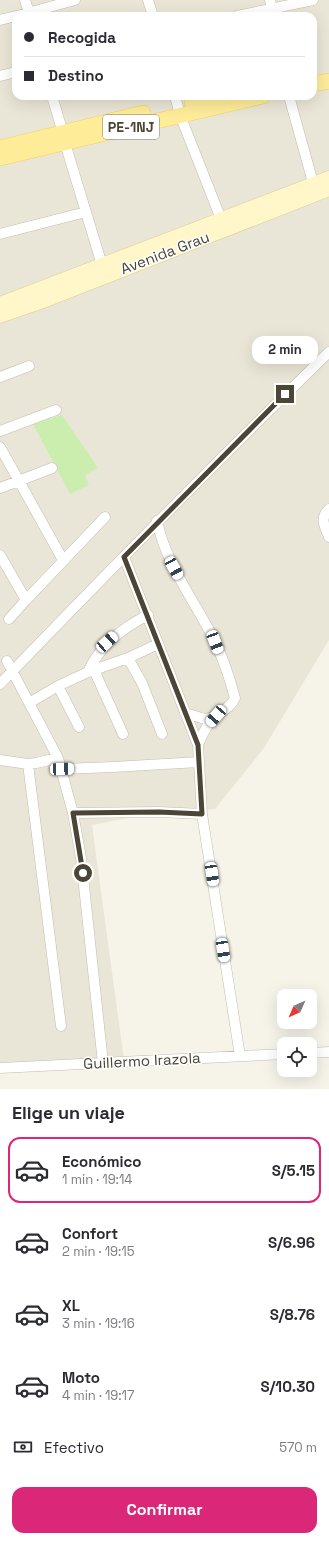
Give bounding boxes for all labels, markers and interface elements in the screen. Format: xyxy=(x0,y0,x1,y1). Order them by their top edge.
text: Recogida xyxy=(48,28,116,47)
text: Destino xyxy=(48,66,104,85)
road number: PE-1NJ xyxy=(103,115,159,139)
street label: Avenida Grau xyxy=(118,227,212,278)
callout: 2 min xyxy=(252,336,318,364)
text: 2 min xyxy=(268,341,302,358)
route end xyxy=(276,385,294,403)
car xyxy=(163,555,185,581)
car xyxy=(205,629,225,655)
car xyxy=(94,630,120,654)
car xyxy=(204,703,228,729)
car xyxy=(50,763,74,775)
car xyxy=(204,861,220,887)
route start xyxy=(74,864,92,882)
car xyxy=(215,937,231,963)
north arrow xyxy=(277,989,317,1029)
map controls xyxy=(277,989,317,1077)
button: locate xyxy=(277,1037,317,1077)
street label: Guillermo Irazola xyxy=(83,1048,201,1073)
text: Elige un viaje xyxy=(12,1101,125,1124)
icon: car xyxy=(14,1152,50,1188)
text: Económico xyxy=(62,1152,141,1171)
text: S/5.15 xyxy=(272,1161,315,1180)
text: 1 min · 19:14 xyxy=(62,1171,132,1188)
icon: car xyxy=(14,1224,50,1260)
text: Confort xyxy=(62,1224,118,1243)
text: S/6.96 xyxy=(268,1233,315,1252)
text: 2 min · 19:15 xyxy=(62,1243,135,1260)
icon: car xyxy=(14,1296,50,1332)
text: XL xyxy=(62,1296,80,1315)
text: S/8.76 xyxy=(270,1305,315,1324)
text: 3 min · 19:16 xyxy=(62,1315,135,1332)
icon: car xyxy=(14,1368,50,1404)
text: Moto xyxy=(62,1368,100,1387)
text: S/10.30 xyxy=(261,1377,315,1396)
text: 4 min · 19:17 xyxy=(62,1387,134,1404)
icon: cash xyxy=(12,1436,34,1458)
text: Efectivo xyxy=(44,1438,104,1457)
text: 570 m xyxy=(279,1439,317,1456)
button: Confirmar xyxy=(12,1487,317,1533)

